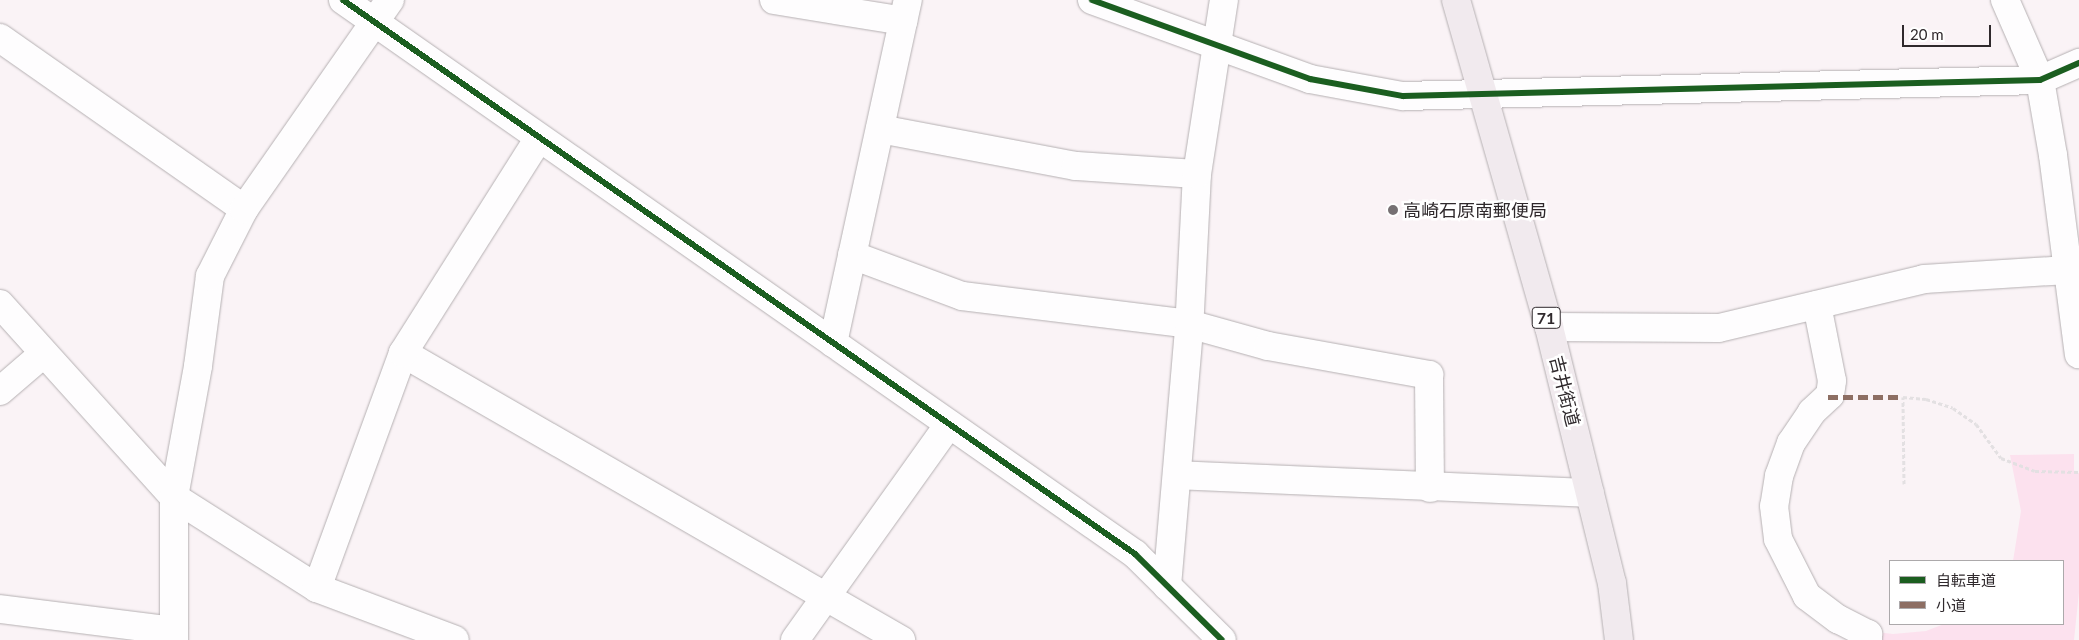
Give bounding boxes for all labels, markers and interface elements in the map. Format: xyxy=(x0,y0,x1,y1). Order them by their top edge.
scale bar xyxy=(1904,15,1993,47)
text: 20 m xyxy=(1910,25,1944,43)
place label: 高崎石原南郵便局 xyxy=(1403,199,1547,221)
marker: 高崎石原南郵便局 xyxy=(1387,204,1399,216)
road number: 71 xyxy=(1531,304,1561,332)
street label: 吉井街道 xyxy=(1546,353,1584,429)
legend xyxy=(1889,560,2064,625)
text: 自転車道 xyxy=(1936,571,1996,589)
text: 小道 xyxy=(1936,596,1966,614)

